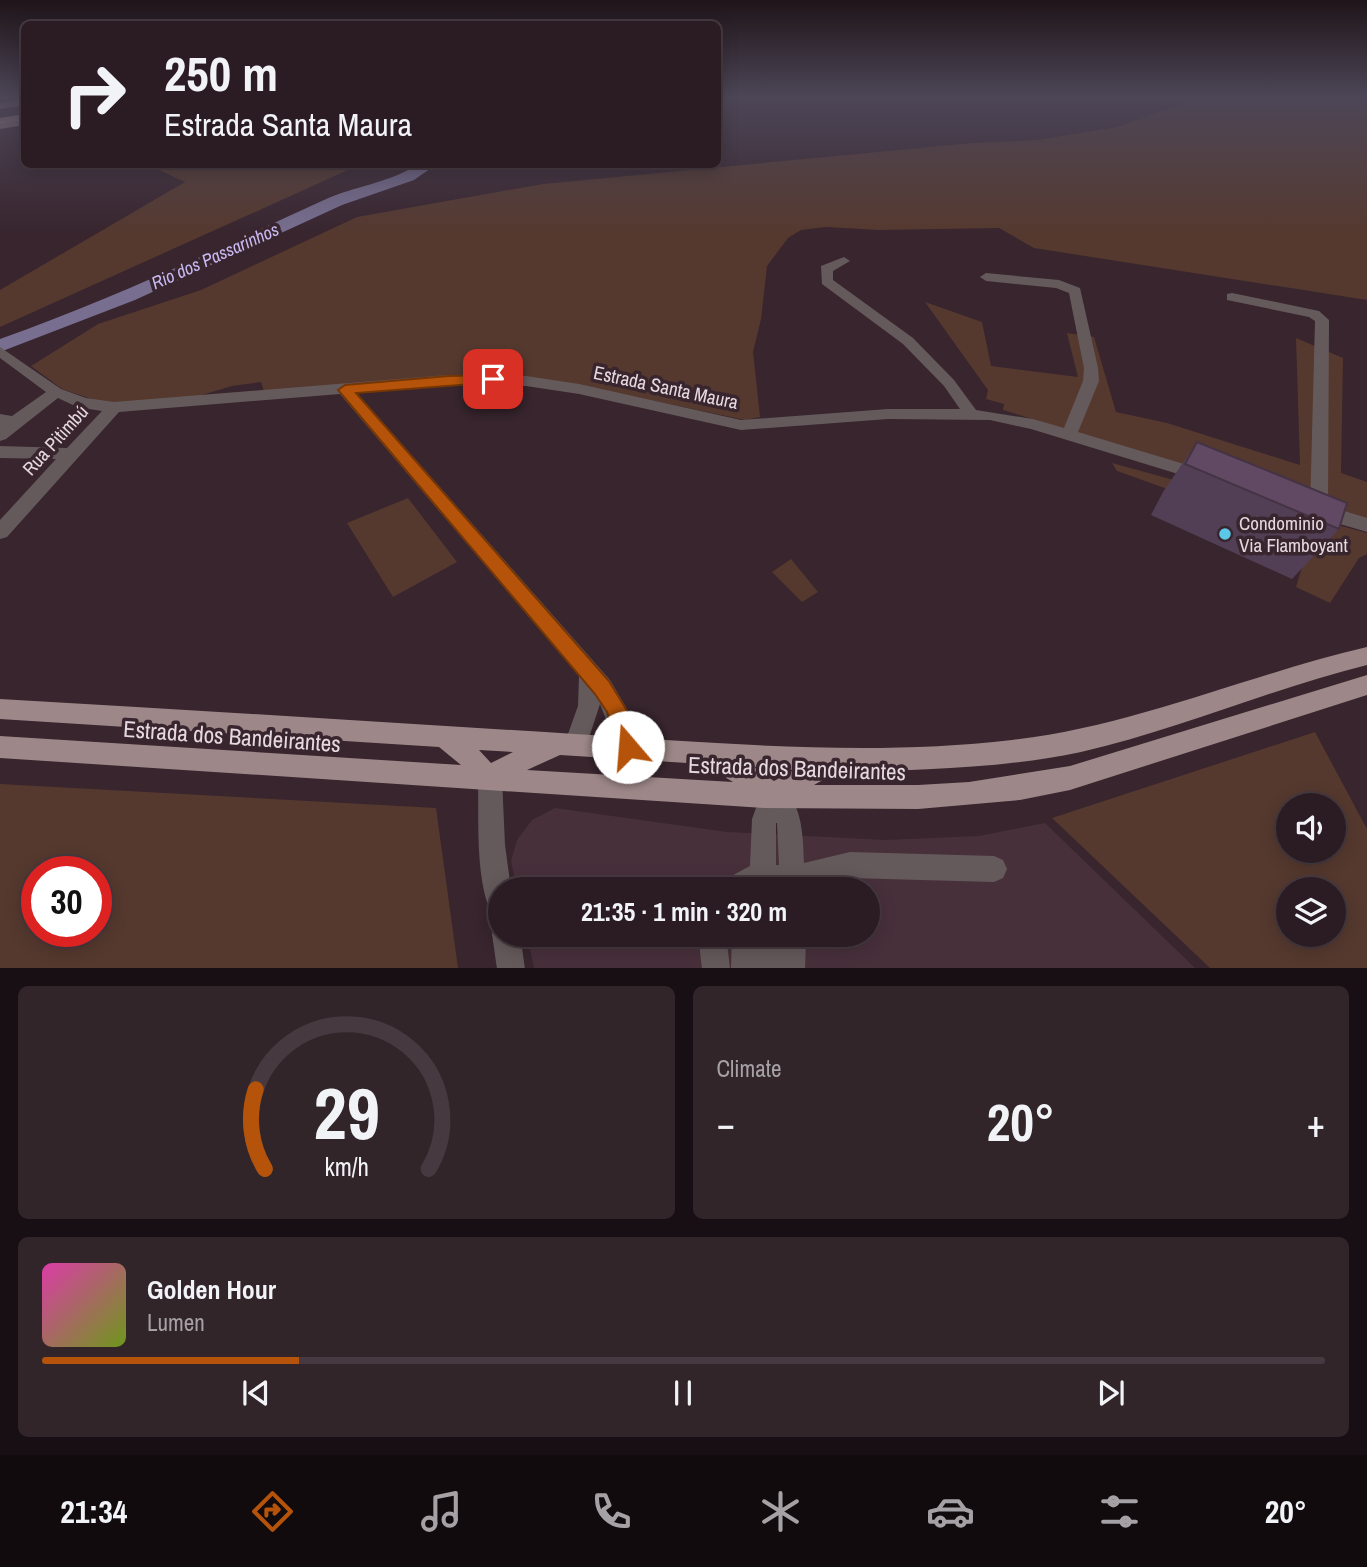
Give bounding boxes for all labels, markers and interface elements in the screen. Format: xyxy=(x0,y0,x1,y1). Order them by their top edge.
text: 250 m xyxy=(164,40,278,106)
icon: right xyxy=(49,49,140,140)
text: Estrada Santa Maura xyxy=(164,103,412,146)
water label: Rio dos Passarinhos xyxy=(147,217,283,295)
pin xyxy=(463,349,523,409)
street label: Estrada Santa Maura xyxy=(591,359,741,415)
icon: arrive xyxy=(474,360,512,398)
street label: Rua Pitimbú xyxy=(16,399,94,481)
place label: Condominio Via Flamboyant xyxy=(1239,510,1349,558)
marker: Condominio Via Flamboyant xyxy=(1217,526,1233,542)
position arrow xyxy=(591,710,665,784)
street label: Estrada dos Bandeirantes xyxy=(122,713,342,759)
street label: Estrada dos Bandeirantes xyxy=(687,749,907,787)
map controls xyxy=(1276,793,1346,947)
button: sound xyxy=(1276,793,1346,863)
speed limit sign: 30 xyxy=(21,856,112,947)
button: layers xyxy=(1276,877,1346,947)
text: 21:35 · 1 min · 320 m xyxy=(581,894,787,929)
text: Climate xyxy=(717,1053,781,1084)
text: 29 xyxy=(313,1064,379,1162)
text: 20° xyxy=(987,1087,1055,1157)
text: − xyxy=(717,1098,735,1149)
text: + xyxy=(1307,1098,1325,1149)
text: km/h xyxy=(324,1149,368,1183)
text: Golden Hour xyxy=(147,1272,276,1307)
text: Lumen xyxy=(147,1307,205,1338)
icon: previous xyxy=(237,1374,275,1412)
icon: pause xyxy=(664,1374,702,1412)
icon: next xyxy=(1092,1374,1130,1412)
icon: directions xyxy=(248,1487,297,1536)
icon: music xyxy=(417,1487,466,1536)
icon: phone xyxy=(587,1487,636,1536)
icon: climate xyxy=(756,1487,805,1536)
icon: car xyxy=(926,1487,975,1536)
icon: filters xyxy=(1095,1487,1144,1536)
text: 21:34 xyxy=(60,1490,127,1533)
text: 20° xyxy=(1265,1490,1307,1533)

